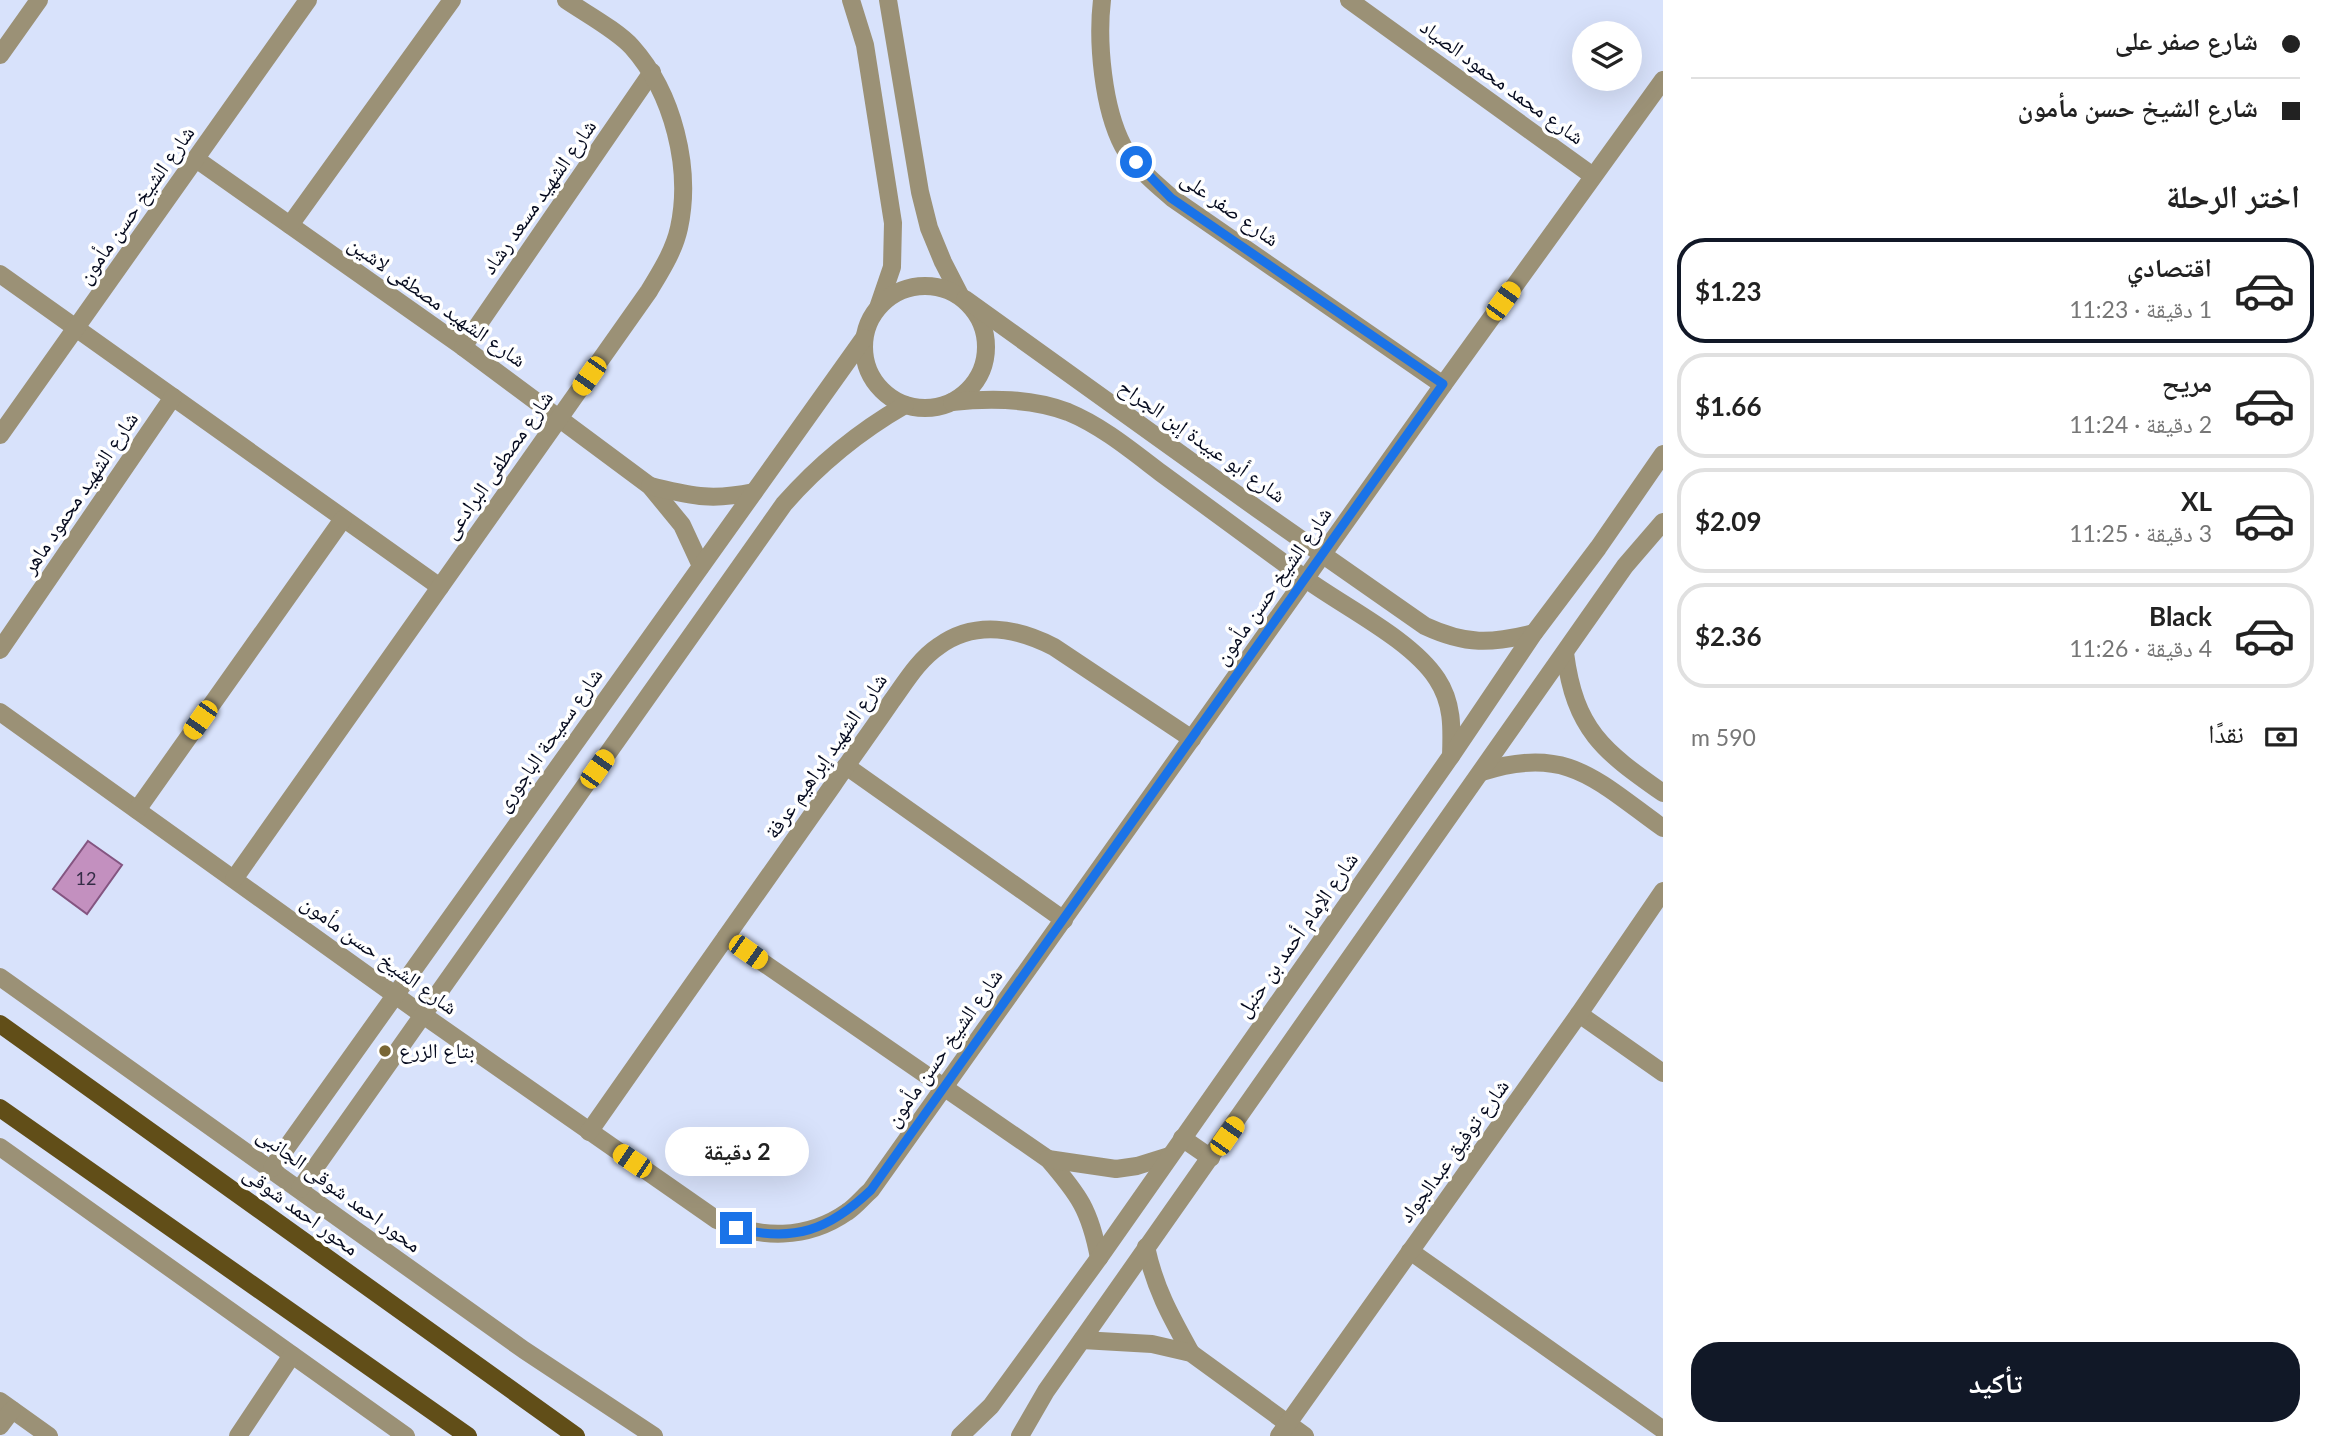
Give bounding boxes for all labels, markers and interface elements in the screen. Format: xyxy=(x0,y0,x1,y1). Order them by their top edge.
street label: شارع محمد محمود الصياد xyxy=(1415,13,1590,150)
map controls xyxy=(1572,21,1642,91)
button: layers xyxy=(1572,21,1642,91)
text: شارع صفر على xyxy=(2115,24,2258,56)
text: شارع الشيخ حسن مأمون xyxy=(2017,91,2258,123)
street label: شارع الشهيد مسعد رشاد xyxy=(475,114,602,279)
street label: شارع الشيخ حسن مأمون xyxy=(71,120,200,289)
route start xyxy=(1120,146,1152,178)
street label: شارع صفر على xyxy=(1176,165,1285,252)
text: اختر الرحلة xyxy=(2166,176,2300,215)
street label: شارع الشهيد مصطفى لاشين xyxy=(343,230,532,373)
text: اقتصادي xyxy=(2127,251,2212,283)
icon: car xyxy=(2233,259,2296,322)
text: $1.23 xyxy=(1695,275,1762,307)
car xyxy=(1483,278,1524,324)
text: 1 دقيقة · 11:23 xyxy=(2069,295,2212,323)
car xyxy=(569,353,610,399)
text: مريح xyxy=(2162,366,2212,398)
street label: شارع أبو عبيدة إبن الجراح xyxy=(1113,373,1291,509)
icon: car xyxy=(2233,374,2296,437)
street label: شارع مصطفى البرادعى xyxy=(436,385,559,544)
text: $1.66 xyxy=(1695,390,1762,422)
street label: شارع الشهيد محمود ماهر xyxy=(15,407,144,580)
text: 2 دقيقة · 11:24 xyxy=(2069,410,2212,438)
text: XL xyxy=(2181,485,2212,517)
icon: car xyxy=(2233,489,2296,552)
street label: شارع الشيخ حسن مأمون xyxy=(1208,501,1337,670)
text: $2.09 xyxy=(1695,505,1762,537)
text: 3 دقيقة · 11:25 xyxy=(2069,519,2212,547)
text: Black xyxy=(2149,600,2212,632)
icon: car xyxy=(2233,604,2296,667)
text: $2.36 xyxy=(1695,620,1762,652)
text: 4 دقيقة · 11:26 xyxy=(2069,634,2212,662)
street label: شارع سميحة الباجورى xyxy=(489,663,608,817)
street label: شارع الشهيد إبراهيم عرفة xyxy=(758,668,894,844)
car xyxy=(180,697,221,743)
text: نقدًا xyxy=(2208,717,2244,749)
icon: cash xyxy=(2262,718,2300,756)
text: 590 m xyxy=(1691,723,1756,751)
car xyxy=(577,746,618,792)
street label: شارع الإمام أحمد بن حنبل xyxy=(1229,847,1365,1023)
house number: 12 xyxy=(76,867,96,889)
street label: شارع الشيخ حسن مأمون xyxy=(296,889,463,1021)
car xyxy=(725,931,772,973)
street label: شارع الشيخ حسن مأمون xyxy=(879,963,1008,1132)
place label: بتاع الزرع xyxy=(399,1037,474,1064)
marker: بتاع الزرع xyxy=(377,1043,393,1059)
street label: شارع توفيق عبدالجواد xyxy=(1392,1074,1515,1228)
car xyxy=(1207,1113,1248,1159)
street label: محور احمد شوقى الجانبى xyxy=(252,1122,426,1258)
callout: 2 دقيقة xyxy=(664,1126,808,1176)
text: 2 دقيقة xyxy=(703,1137,771,1165)
car xyxy=(609,1141,656,1181)
street label: محور احمد شوقى xyxy=(239,1161,363,1261)
route end xyxy=(720,1212,752,1244)
button: تأكيد xyxy=(1691,1342,2300,1422)

